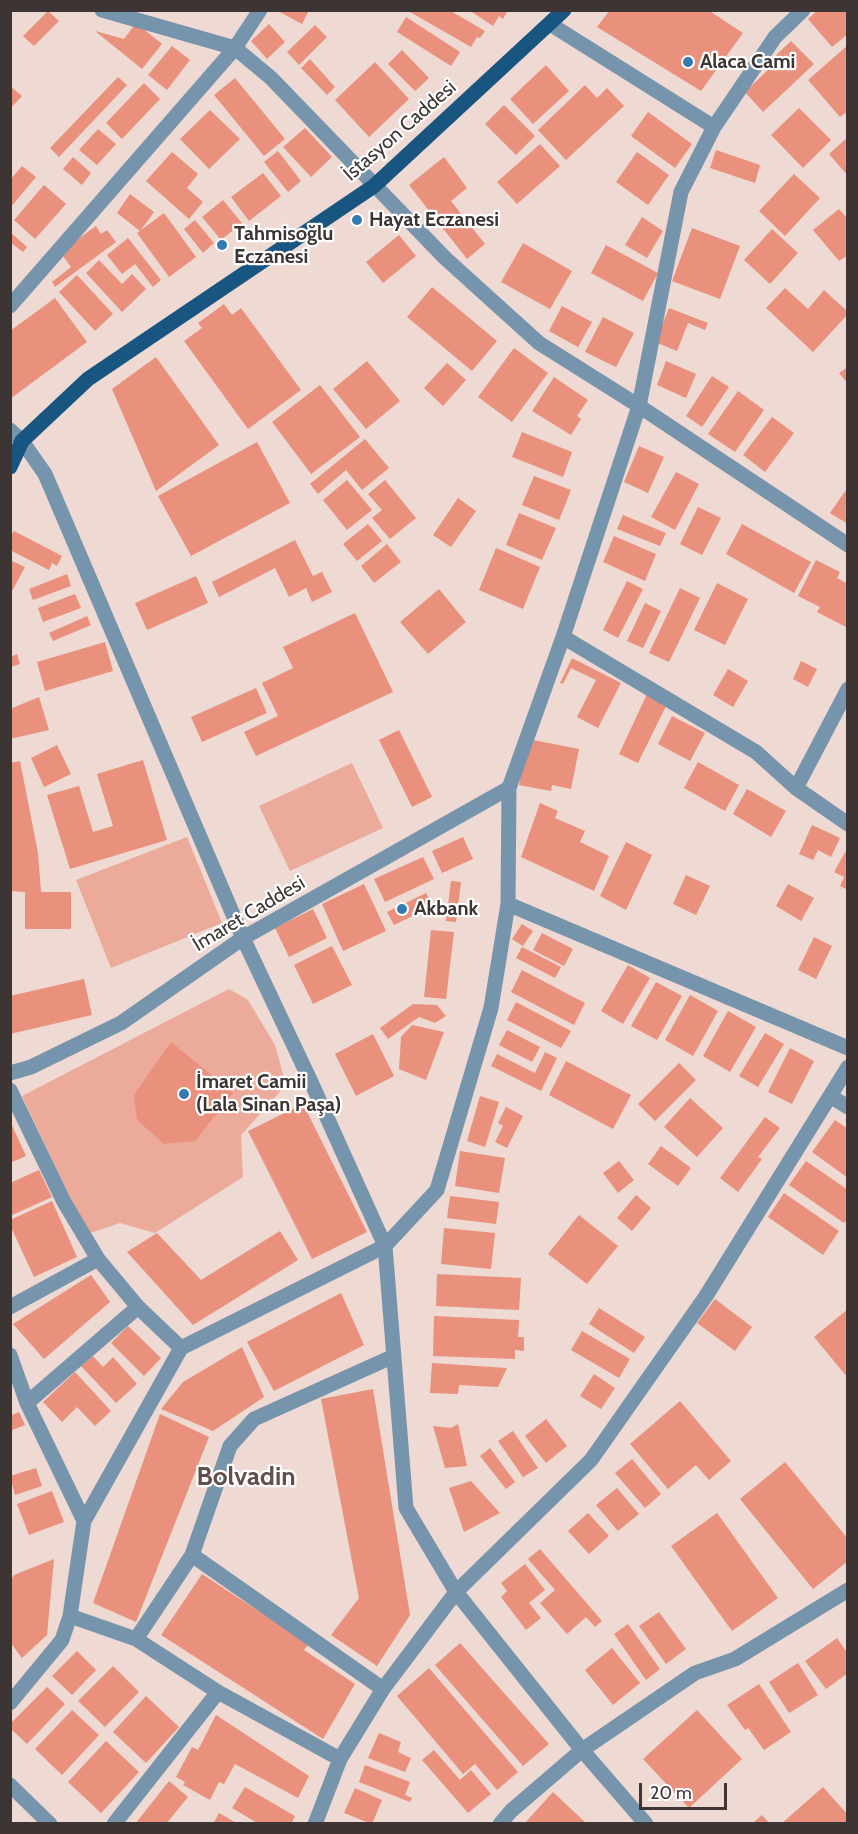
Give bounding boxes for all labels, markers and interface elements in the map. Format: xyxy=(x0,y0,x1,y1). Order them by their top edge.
place label: Alaca Cami xyxy=(700,50,795,74)
marker: Alaca Cami xyxy=(681,55,695,69)
street label: İstasyon Caddesi xyxy=(339,76,461,186)
place label: Hayat Eczanesi xyxy=(369,208,499,232)
marker: Hayat Eczanesi xyxy=(350,213,364,227)
place label: Tahmisoğlu Eczanesi xyxy=(234,222,333,269)
marker: Tahmisoğlu Eczanesi xyxy=(215,238,229,252)
street label: İmaret Caddesi xyxy=(189,871,309,957)
place label: Akbank xyxy=(414,897,478,921)
marker: Akbank xyxy=(395,902,409,916)
place label: İmaret Camii (Lala Sinan Paşa) xyxy=(196,1070,341,1117)
marker: İmaret Camii (Lala Sinan Paşa) xyxy=(177,1087,191,1101)
district label: Bolvadin xyxy=(197,1461,295,1493)
scale bar xyxy=(642,1771,730,1809)
text: 20 m xyxy=(650,1782,692,1804)

